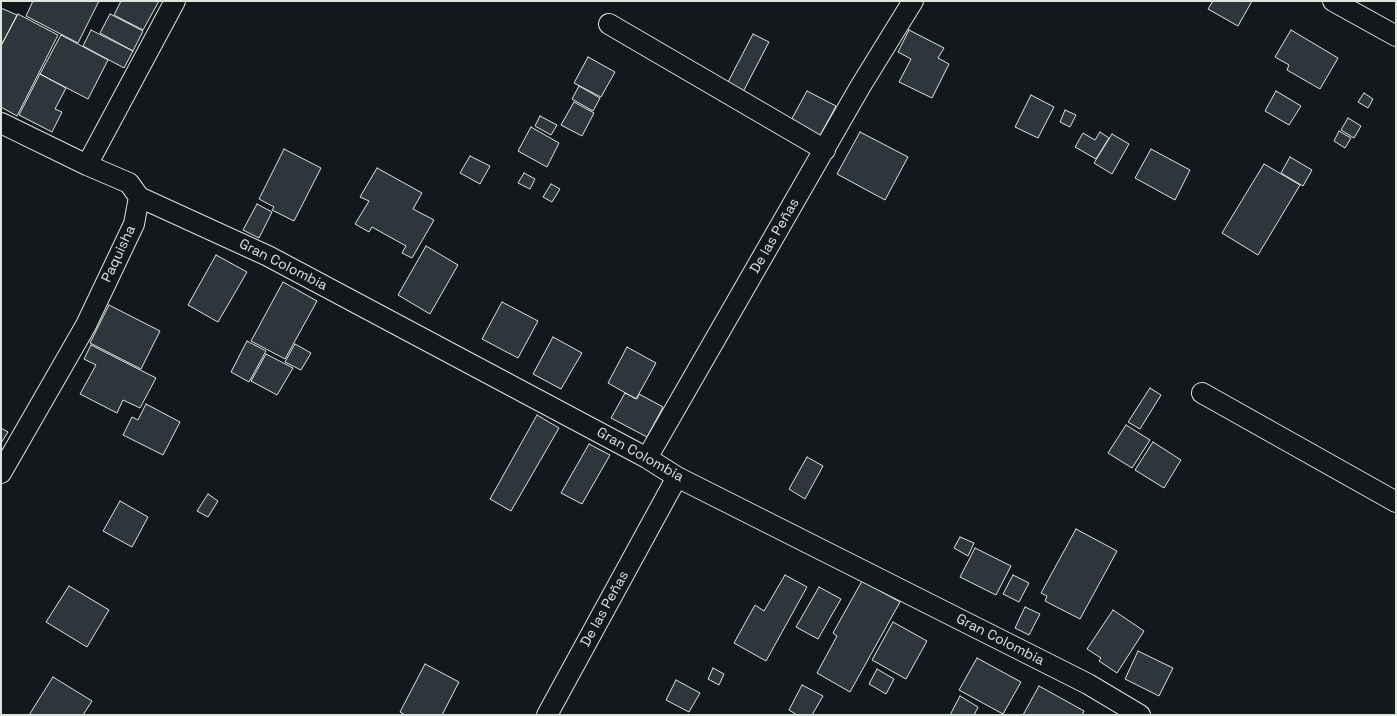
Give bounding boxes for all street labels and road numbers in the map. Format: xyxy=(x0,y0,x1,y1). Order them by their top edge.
street label: De las Peñas xyxy=(747,195,803,277)
street label: Paquisha xyxy=(98,223,140,285)
street label: Gran Colombia xyxy=(236,236,330,294)
street label: Gran Colombia xyxy=(594,424,686,486)
street label: De las Peñas xyxy=(577,568,633,650)
street label: Gran Colombia xyxy=(953,611,1047,669)

